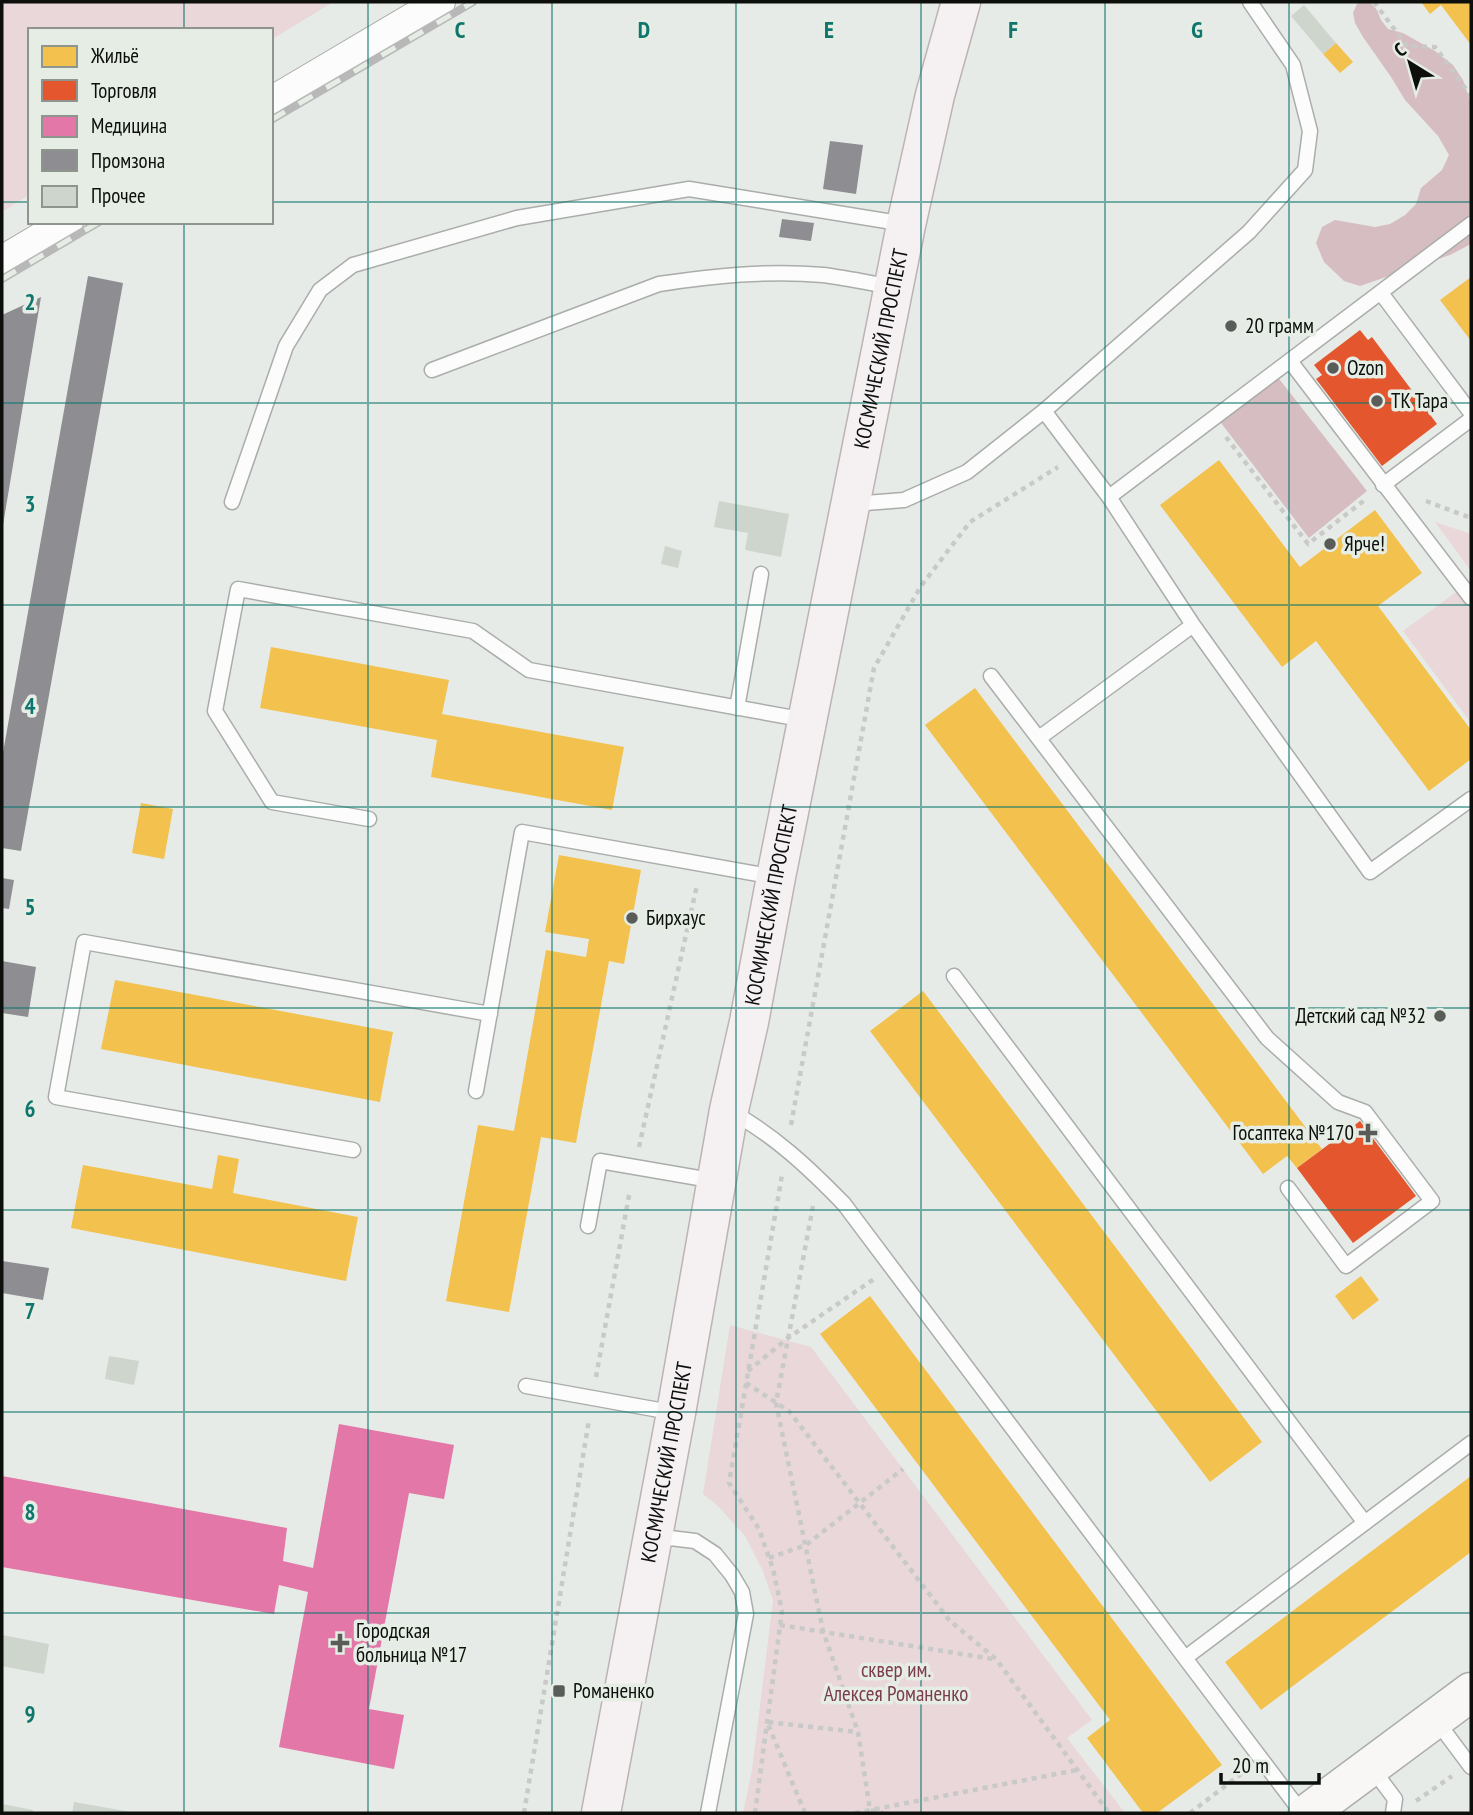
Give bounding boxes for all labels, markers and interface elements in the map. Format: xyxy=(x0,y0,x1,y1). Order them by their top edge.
text: C xyxy=(455,15,466,44)
text: D xyxy=(638,15,650,44)
text: E xyxy=(824,15,834,44)
text: F xyxy=(1008,15,1018,44)
text: G xyxy=(1191,15,1203,44)
legend xyxy=(28,28,273,224)
north arrow xyxy=(1375,28,1445,98)
text: С xyxy=(1389,37,1411,62)
text: Жильё xyxy=(90,42,139,69)
text: Торговля xyxy=(91,77,157,104)
text: Медицина xyxy=(91,112,167,139)
text: Промзона xyxy=(91,147,165,174)
text: Прочее xyxy=(91,182,146,209)
street label: КОСМИЧЕСКИЙ ПРОСПЕКТ xyxy=(848,246,914,451)
text: 2 xyxy=(25,287,36,316)
place label: 20 грамм xyxy=(1245,312,1314,339)
marker: 20 грамм xyxy=(1223,318,1239,334)
place label: Ozon xyxy=(1347,354,1384,381)
marker: Ozon xyxy=(1325,360,1341,376)
place label: ТК Тара xyxy=(1391,387,1448,414)
marker: ТК Тара xyxy=(1369,393,1385,409)
text: 3 xyxy=(25,489,36,518)
place label: Ярче! xyxy=(1344,530,1385,557)
marker: Ярче! xyxy=(1322,536,1338,552)
text: 4 xyxy=(25,691,36,720)
street label: КОСМИЧЕСКИЙ ПРОСПЕКТ xyxy=(738,802,803,1007)
text: 5 xyxy=(25,892,36,921)
place label: Бирхаус xyxy=(646,904,706,931)
marker: Бирхаус xyxy=(624,910,640,926)
place label: Детский сад №32 xyxy=(1296,1002,1426,1029)
marker: Детский сад №32 xyxy=(1432,1008,1448,1024)
text: 6 xyxy=(25,1094,36,1123)
place label: Госаптека №170 xyxy=(1233,1119,1354,1146)
marker: Госаптека №170 xyxy=(1360,1125,1376,1141)
text: 7 xyxy=(25,1296,36,1325)
street label: КОСМИЧЕСКИЙ ПРОСПЕКТ xyxy=(634,1359,698,1565)
text: 8 xyxy=(25,1497,36,1526)
place label: Городская больница №17 xyxy=(356,1617,467,1668)
marker: Городская больница №17 xyxy=(330,1633,350,1653)
park label: сквер им. Алексея Романенко xyxy=(824,1656,968,1707)
place label: Романенко xyxy=(573,1677,654,1704)
marker: Романенко xyxy=(551,1683,567,1699)
text: 9 xyxy=(25,1699,36,1728)
scale bar xyxy=(1221,1742,1319,1786)
text: 20 m xyxy=(1232,1752,1269,1779)

